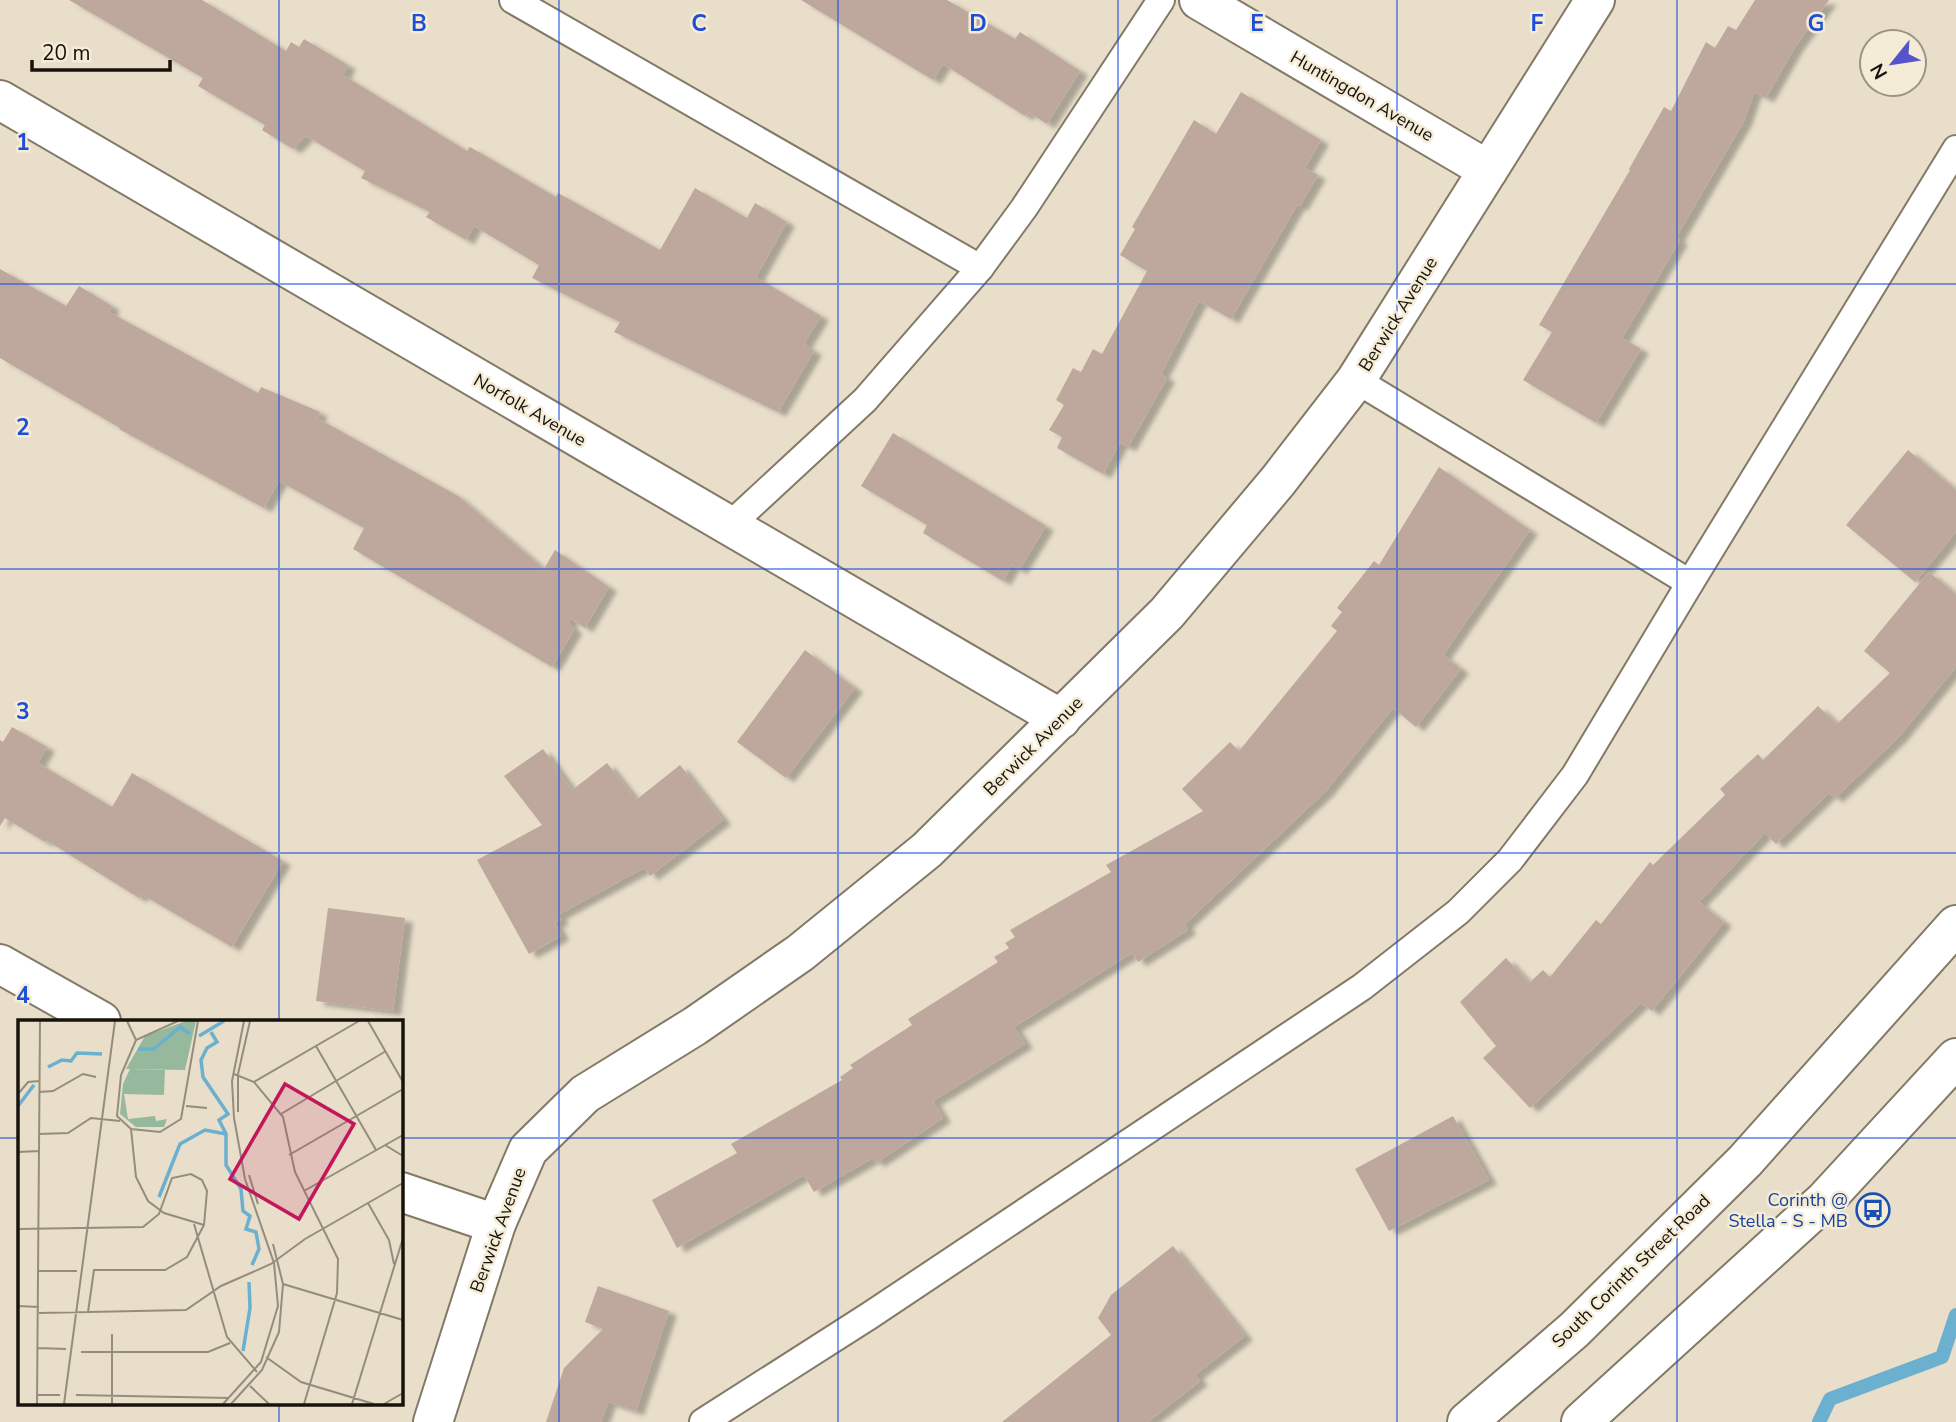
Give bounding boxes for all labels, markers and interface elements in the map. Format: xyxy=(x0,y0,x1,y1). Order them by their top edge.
text: B xyxy=(411,8,427,39)
text: C xyxy=(691,8,707,39)
text: D xyxy=(969,8,987,39)
text: E xyxy=(1250,8,1264,39)
text: F xyxy=(1531,8,1544,39)
text: G xyxy=(1808,8,1824,39)
scale bar xyxy=(32,28,170,72)
north arrow xyxy=(1858,28,1928,98)
text: 20 m xyxy=(42,39,91,67)
street label: Huntingdon Avenue xyxy=(1286,45,1438,147)
text: N xyxy=(1864,58,1894,84)
text: 1 xyxy=(16,127,30,158)
street label: Berwick Avenue xyxy=(1353,252,1443,376)
street label: Norfolk Avenue xyxy=(469,368,591,452)
text: 2 xyxy=(16,412,30,443)
street label: Berwick Avenue xyxy=(978,691,1088,801)
text: 3 xyxy=(16,696,30,727)
text: 4 xyxy=(16,980,30,1011)
inset map xyxy=(18,1020,402,1404)
street label: Berwick Avenue xyxy=(464,1164,532,1296)
place label: Corinth @ Stella - S - MB xyxy=(1729,1188,1848,1233)
street label: South Corinth Street Road xyxy=(1547,1189,1715,1353)
bus stop icon: Corinth @ Stella - S - MB xyxy=(1854,1191,1892,1229)

